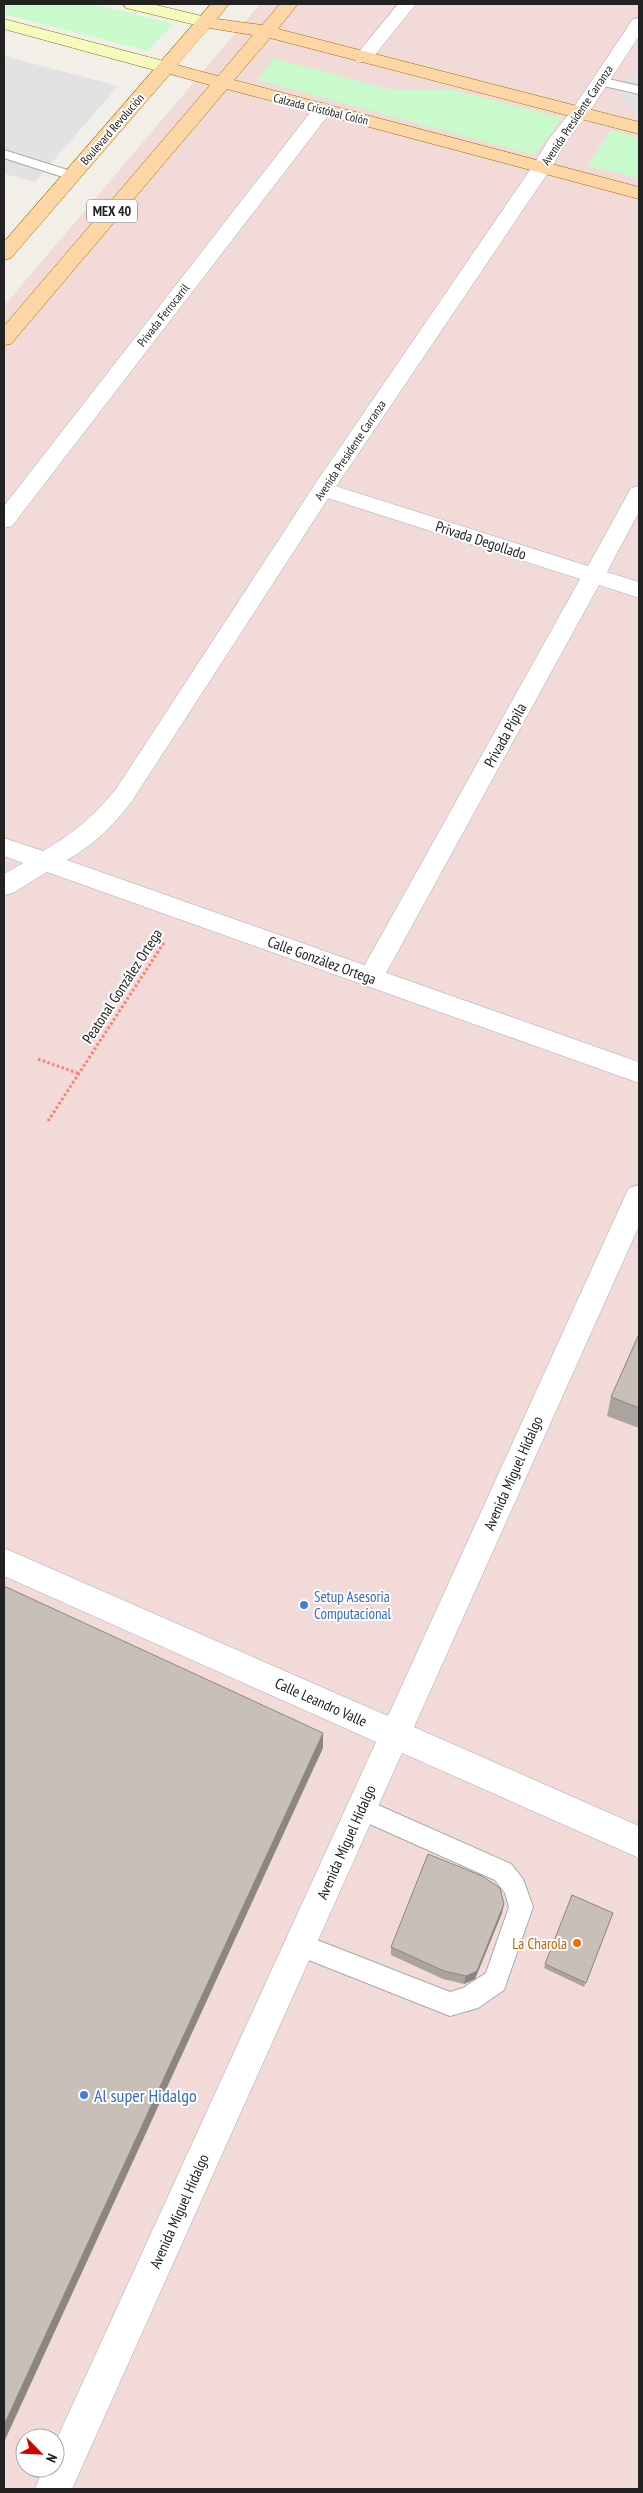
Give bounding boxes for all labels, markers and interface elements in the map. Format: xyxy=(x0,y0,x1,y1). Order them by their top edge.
street label: Avenida Presidente Carranza xyxy=(538,62,616,168)
street label: Boulevard Revolución xyxy=(77,90,147,168)
street label: Calzada Cristóbal Colón xyxy=(272,90,370,128)
road number: MEX 40 xyxy=(87,200,137,222)
street label: Privada Ferrocarril xyxy=(134,280,192,349)
street label: Avenida Presidente Carranza xyxy=(311,397,389,503)
street label: Privada Degollado xyxy=(433,516,529,564)
street label: Privada Pípila xyxy=(480,700,530,770)
street label: Peatonal González Ortega xyxy=(78,925,166,1047)
street label: Calle González Ortega xyxy=(265,932,379,988)
street label: Avenida Miguel Hidalgo xyxy=(479,1413,547,1533)
place label: Setup Asesoria Computacional xyxy=(314,1587,392,1623)
marker: Setup Asesoria Computacional xyxy=(298,1599,310,1611)
street label: Calle Leandro Valle xyxy=(272,1673,370,1731)
street label: Avenida Miguel Hidalgo xyxy=(312,1782,380,1902)
place label: La Charola xyxy=(512,1934,567,1953)
marker: La Charola xyxy=(571,1937,583,1949)
place label: Al super Hidalgo xyxy=(94,2084,197,2107)
marker: Al super Hidalgo xyxy=(78,2089,90,2101)
street label: Avenida Miguel Hidalgo xyxy=(145,2151,213,2271)
north arrow xyxy=(15,2428,65,2478)
text: N xyxy=(42,2451,62,2465)

